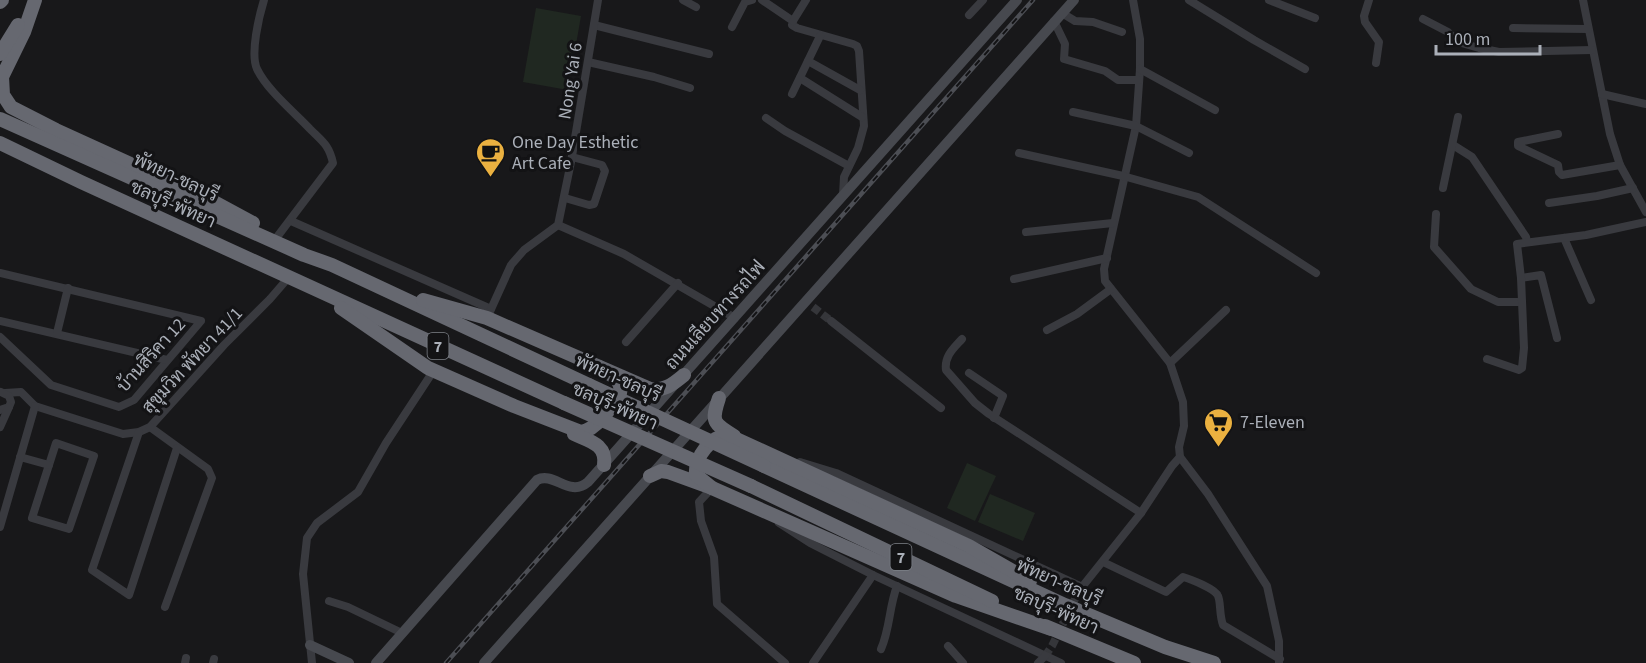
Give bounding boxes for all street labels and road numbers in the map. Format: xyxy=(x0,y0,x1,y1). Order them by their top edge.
street label: Nong Yai 6 xyxy=(552,41,589,121)
street label: พัทยา-ชลบุรี xyxy=(129,146,223,208)
street label: ชลบุรี-พัทยา xyxy=(126,174,220,234)
street label: ถนนเลียบทางรถไฟ xyxy=(659,255,771,375)
street label: สุขุมวิท พัทยา 41/1 xyxy=(136,302,248,419)
street label: บ้านสิริคา 12 xyxy=(111,313,191,398)
road number: 7 xyxy=(428,333,448,359)
street label: พัทยา-ชลบุรี xyxy=(571,348,665,409)
street label: ชลบุรี-พัทยา xyxy=(568,376,662,436)
road number: 7 xyxy=(890,544,912,570)
street label: พัทยา-ชลบุรี xyxy=(1012,552,1106,613)
street label: ชลบุรี-พัทยา xyxy=(1009,580,1103,640)

